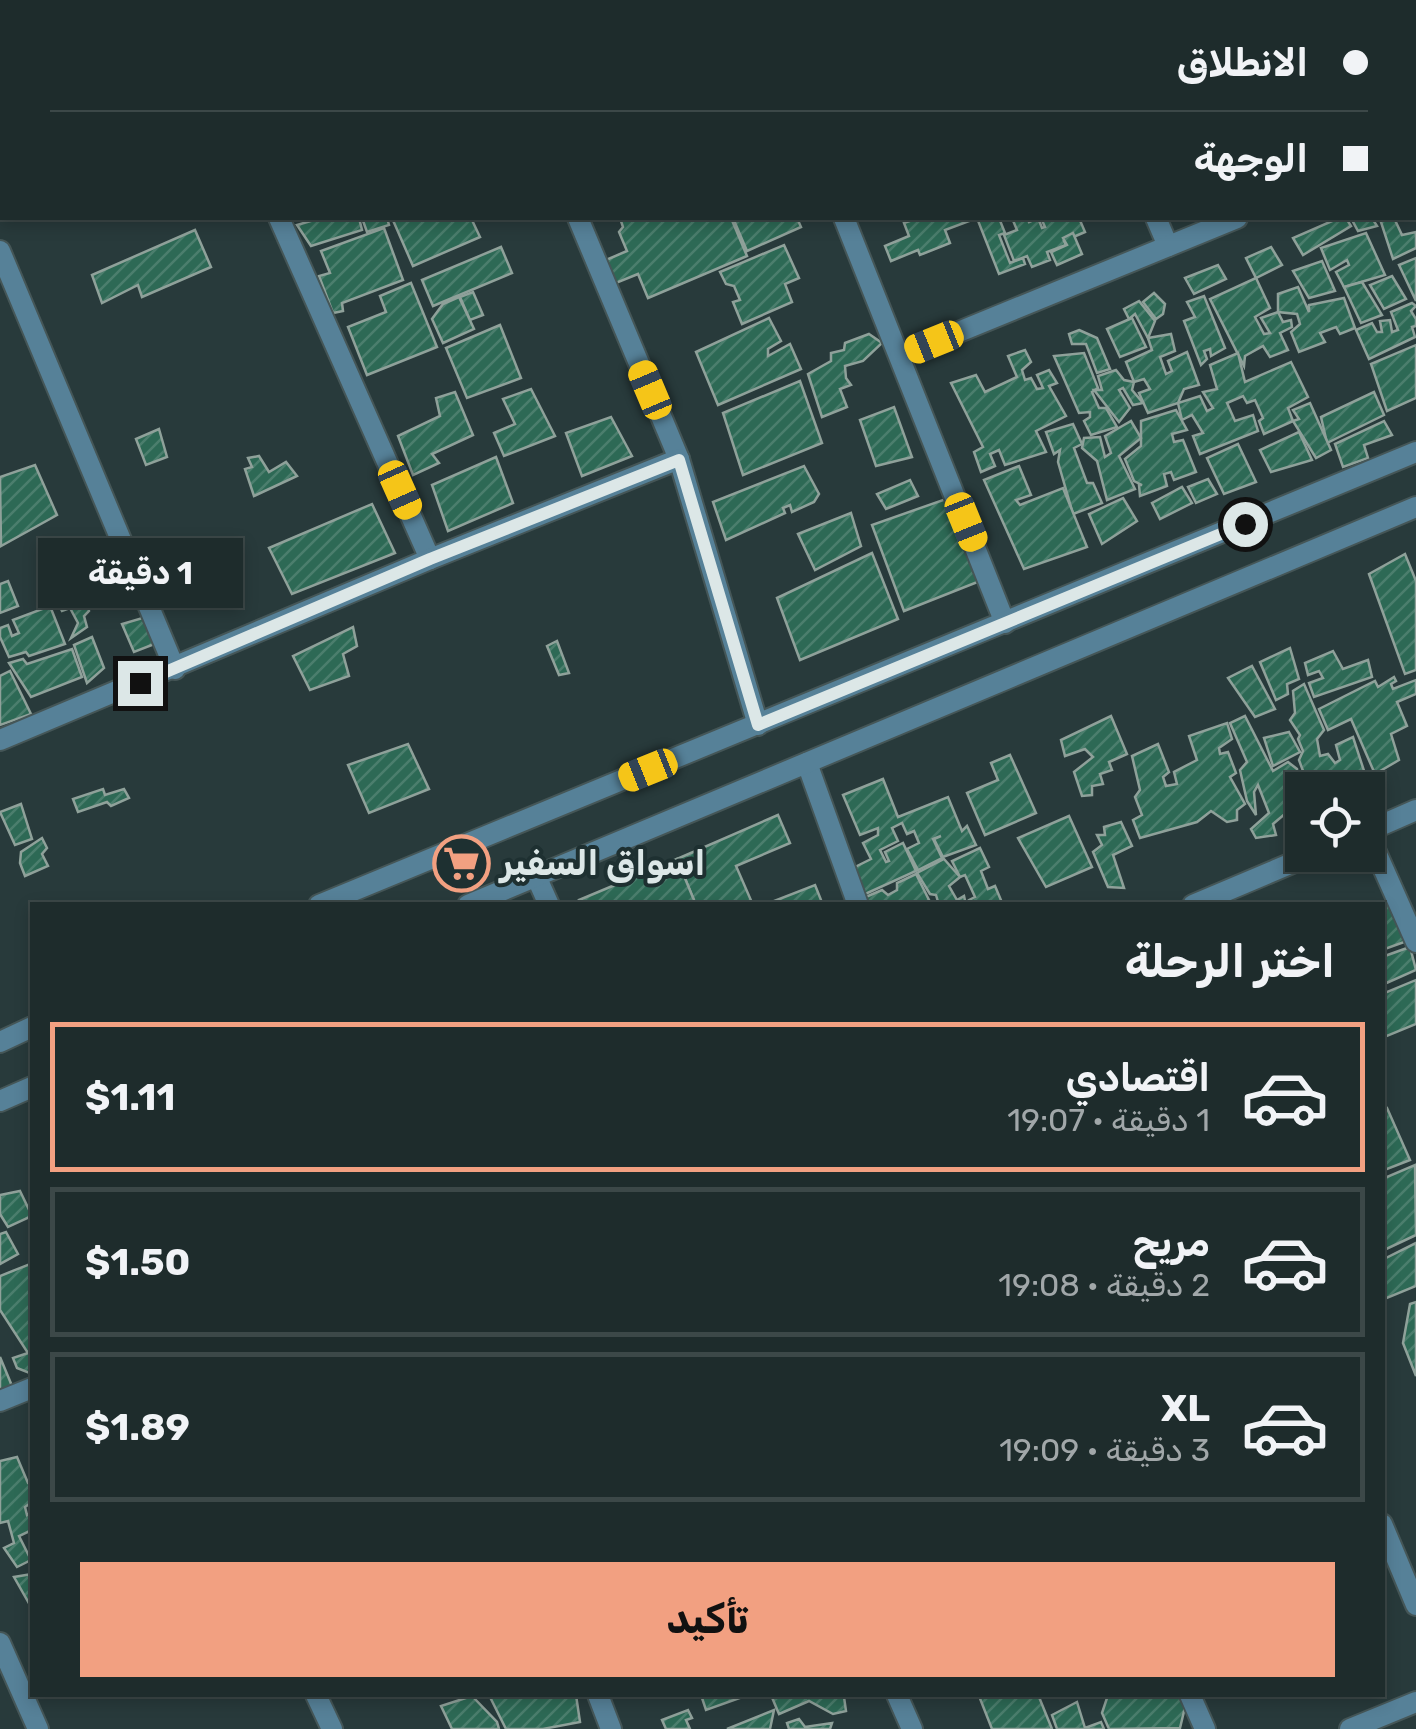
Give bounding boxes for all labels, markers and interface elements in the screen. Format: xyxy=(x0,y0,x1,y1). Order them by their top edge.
text: الانطلاق xyxy=(1177,40,1308,86)
text: الوجهة xyxy=(1194,136,1308,182)
car xyxy=(901,317,967,367)
car xyxy=(624,357,676,423)
car xyxy=(374,456,426,524)
car xyxy=(941,489,991,555)
route start xyxy=(1223,502,1268,547)
callout: 1 دقيقة xyxy=(38,538,242,608)
text: 1 دقيقة xyxy=(88,554,193,592)
route end xyxy=(118,661,163,706)
car xyxy=(615,745,681,795)
map controls xyxy=(1285,772,1385,872)
button: locate xyxy=(1285,772,1385,872)
supermarket icon: اسواق السفير xyxy=(431,833,491,893)
place label: اسواق السفير xyxy=(498,842,705,884)
text: اختر الرحلة xyxy=(1125,935,1335,988)
icon: car xyxy=(1240,1052,1330,1142)
text: اقتصادي xyxy=(1066,1055,1210,1101)
text: $1.11 xyxy=(85,1074,175,1120)
text: 1 دقيقة · 19:07 xyxy=(1007,1101,1210,1139)
icon: car xyxy=(1240,1217,1330,1307)
text: مريح xyxy=(1133,1220,1210,1266)
text: $1.50 xyxy=(85,1239,190,1285)
text: 2 دقيقة · 19:08 xyxy=(998,1266,1210,1304)
icon: car xyxy=(1240,1382,1330,1472)
text: XL xyxy=(1161,1385,1210,1431)
text: $1.89 xyxy=(85,1404,190,1450)
text: 3 دقيقة · 19:09 xyxy=(999,1431,1210,1469)
button: تأكيد xyxy=(80,1562,1335,1677)

